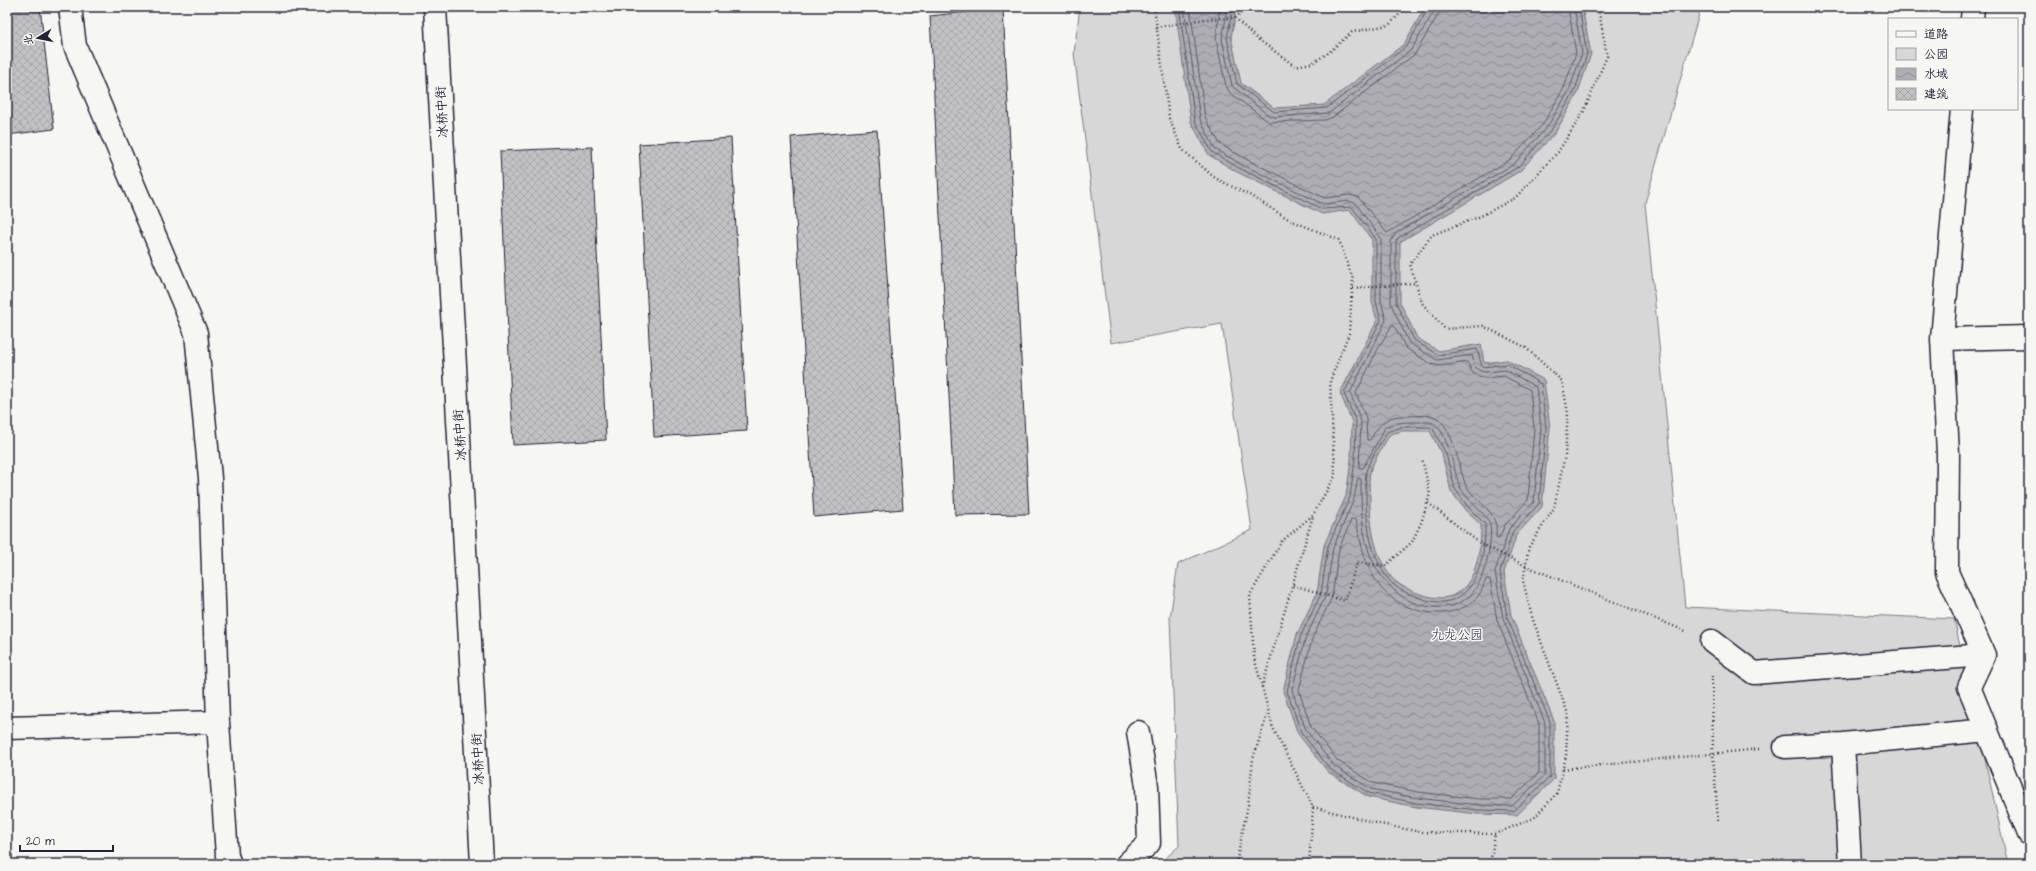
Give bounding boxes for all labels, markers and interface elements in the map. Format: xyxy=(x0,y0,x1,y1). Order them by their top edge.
north arrow xyxy=(18,18,58,58)
legend xyxy=(1888,18,2018,110)
text: 道路 xyxy=(1924,26,1948,43)
text: 北 xyxy=(20,33,37,46)
text: 公园 xyxy=(1924,46,1948,63)
text: 水域 xyxy=(1924,66,1948,83)
street label: 冰桥中街 xyxy=(432,86,452,138)
text: 建筑 xyxy=(1924,86,1948,103)
street label: 冰桥中街 xyxy=(449,408,471,462)
park label: 九龙公园 xyxy=(1431,626,1483,644)
street label: 冰桥中街 xyxy=(468,733,488,785)
scale bar xyxy=(20,827,113,853)
text: 20 m xyxy=(26,833,55,850)

